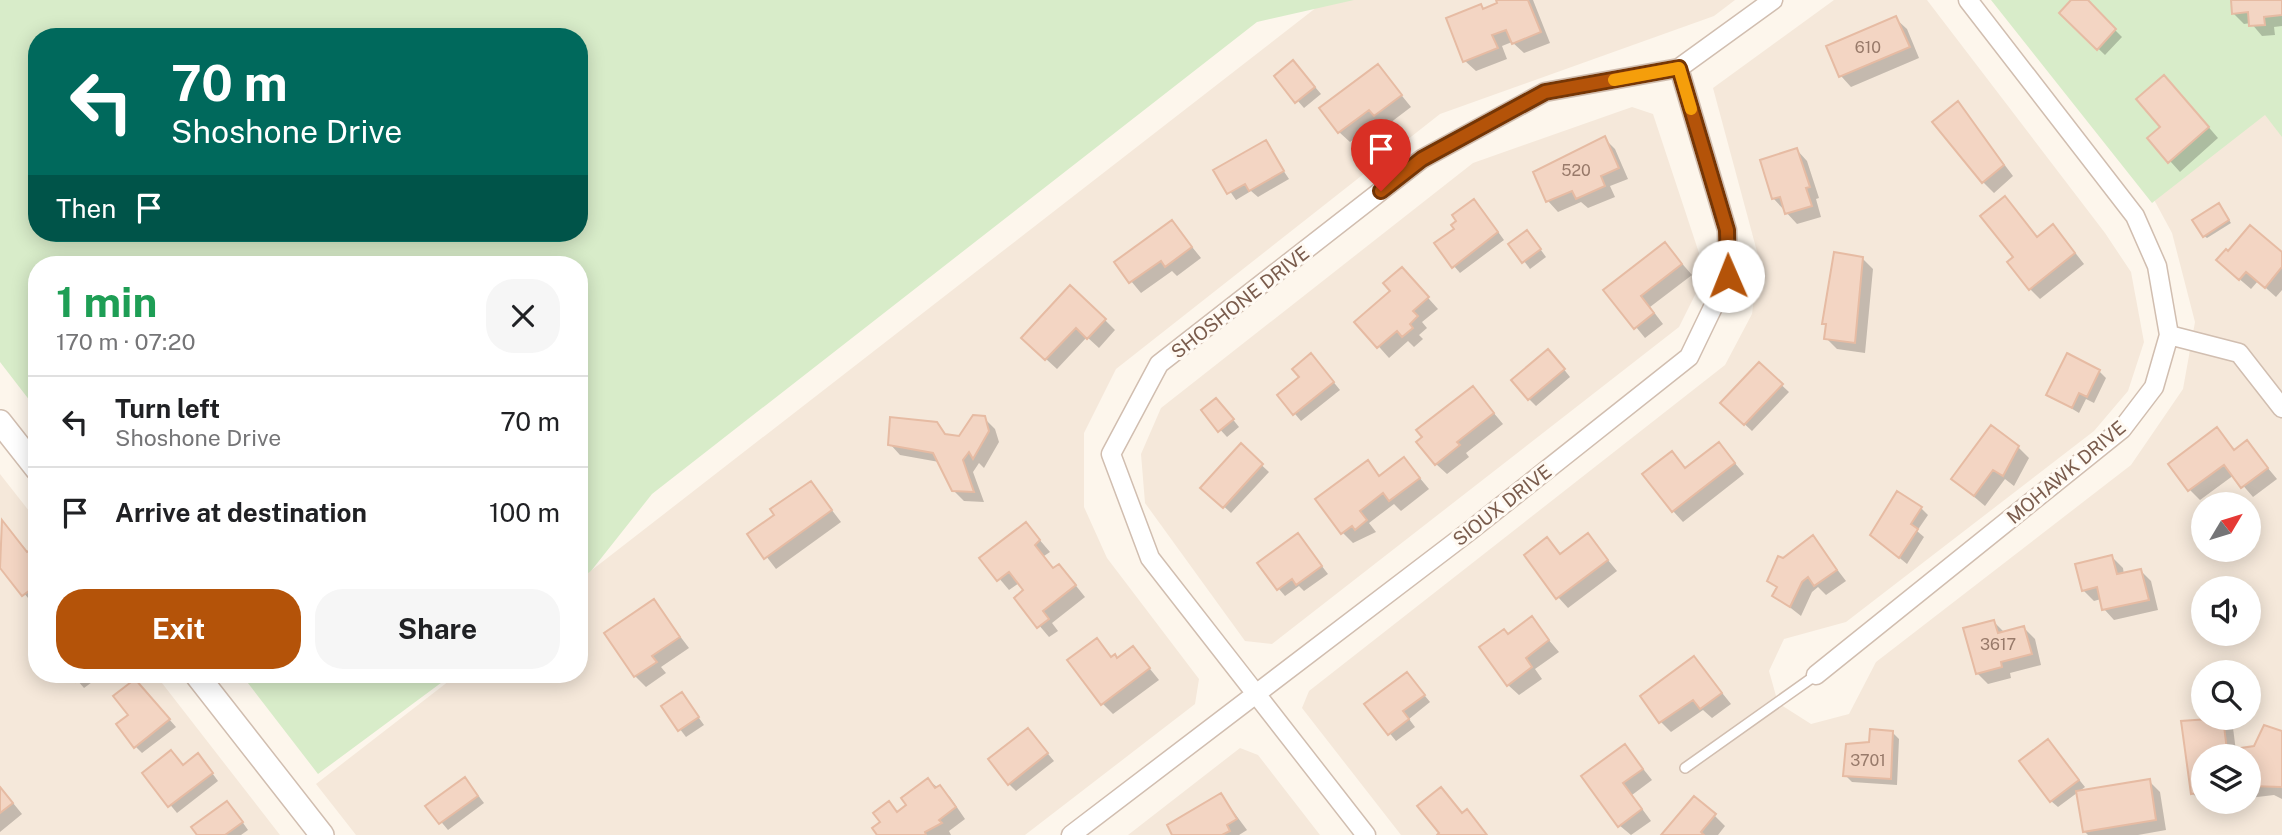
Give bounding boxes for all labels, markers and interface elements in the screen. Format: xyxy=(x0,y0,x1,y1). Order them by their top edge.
house number: 610 xyxy=(1855,38,1881,57)
text: 70 m xyxy=(171,54,288,112)
icon: left xyxy=(56,56,147,147)
text: Shoshone Drive xyxy=(171,113,402,150)
pin xyxy=(1351,119,1411,191)
icon: arrive xyxy=(1362,130,1400,168)
house number: 520 xyxy=(1561,161,1591,180)
icon: arrive xyxy=(130,189,168,227)
text: Then xyxy=(56,193,116,224)
position arrow xyxy=(1691,239,1765,313)
street label: SHOSHONE DRIVE xyxy=(1167,241,1313,363)
text: 1 min xyxy=(56,277,157,326)
button: close xyxy=(486,279,560,353)
text: 170 m · 07:20 xyxy=(56,328,195,355)
text: Turn left xyxy=(115,393,220,424)
icon: left xyxy=(56,403,94,441)
text: 70 m xyxy=(500,406,560,437)
street label: MOHAWK DRIVE xyxy=(2002,416,2130,528)
text: Shoshone Drive xyxy=(115,424,281,451)
street label: SIOUX DRIVE xyxy=(1448,460,1556,550)
north arrow xyxy=(2191,492,2261,562)
map controls xyxy=(2191,492,2261,814)
icon: arrive xyxy=(56,494,94,532)
text: Arrive at destination xyxy=(115,497,367,528)
text: 100 m xyxy=(489,497,560,528)
button: sound xyxy=(2191,576,2261,646)
button: Exit xyxy=(56,589,301,669)
button: Share xyxy=(315,589,560,669)
house number: 3617 xyxy=(1980,635,2016,654)
button: search xyxy=(2191,660,2261,730)
button: layers xyxy=(2191,744,2261,814)
house number: 3701 xyxy=(1850,751,1886,770)

